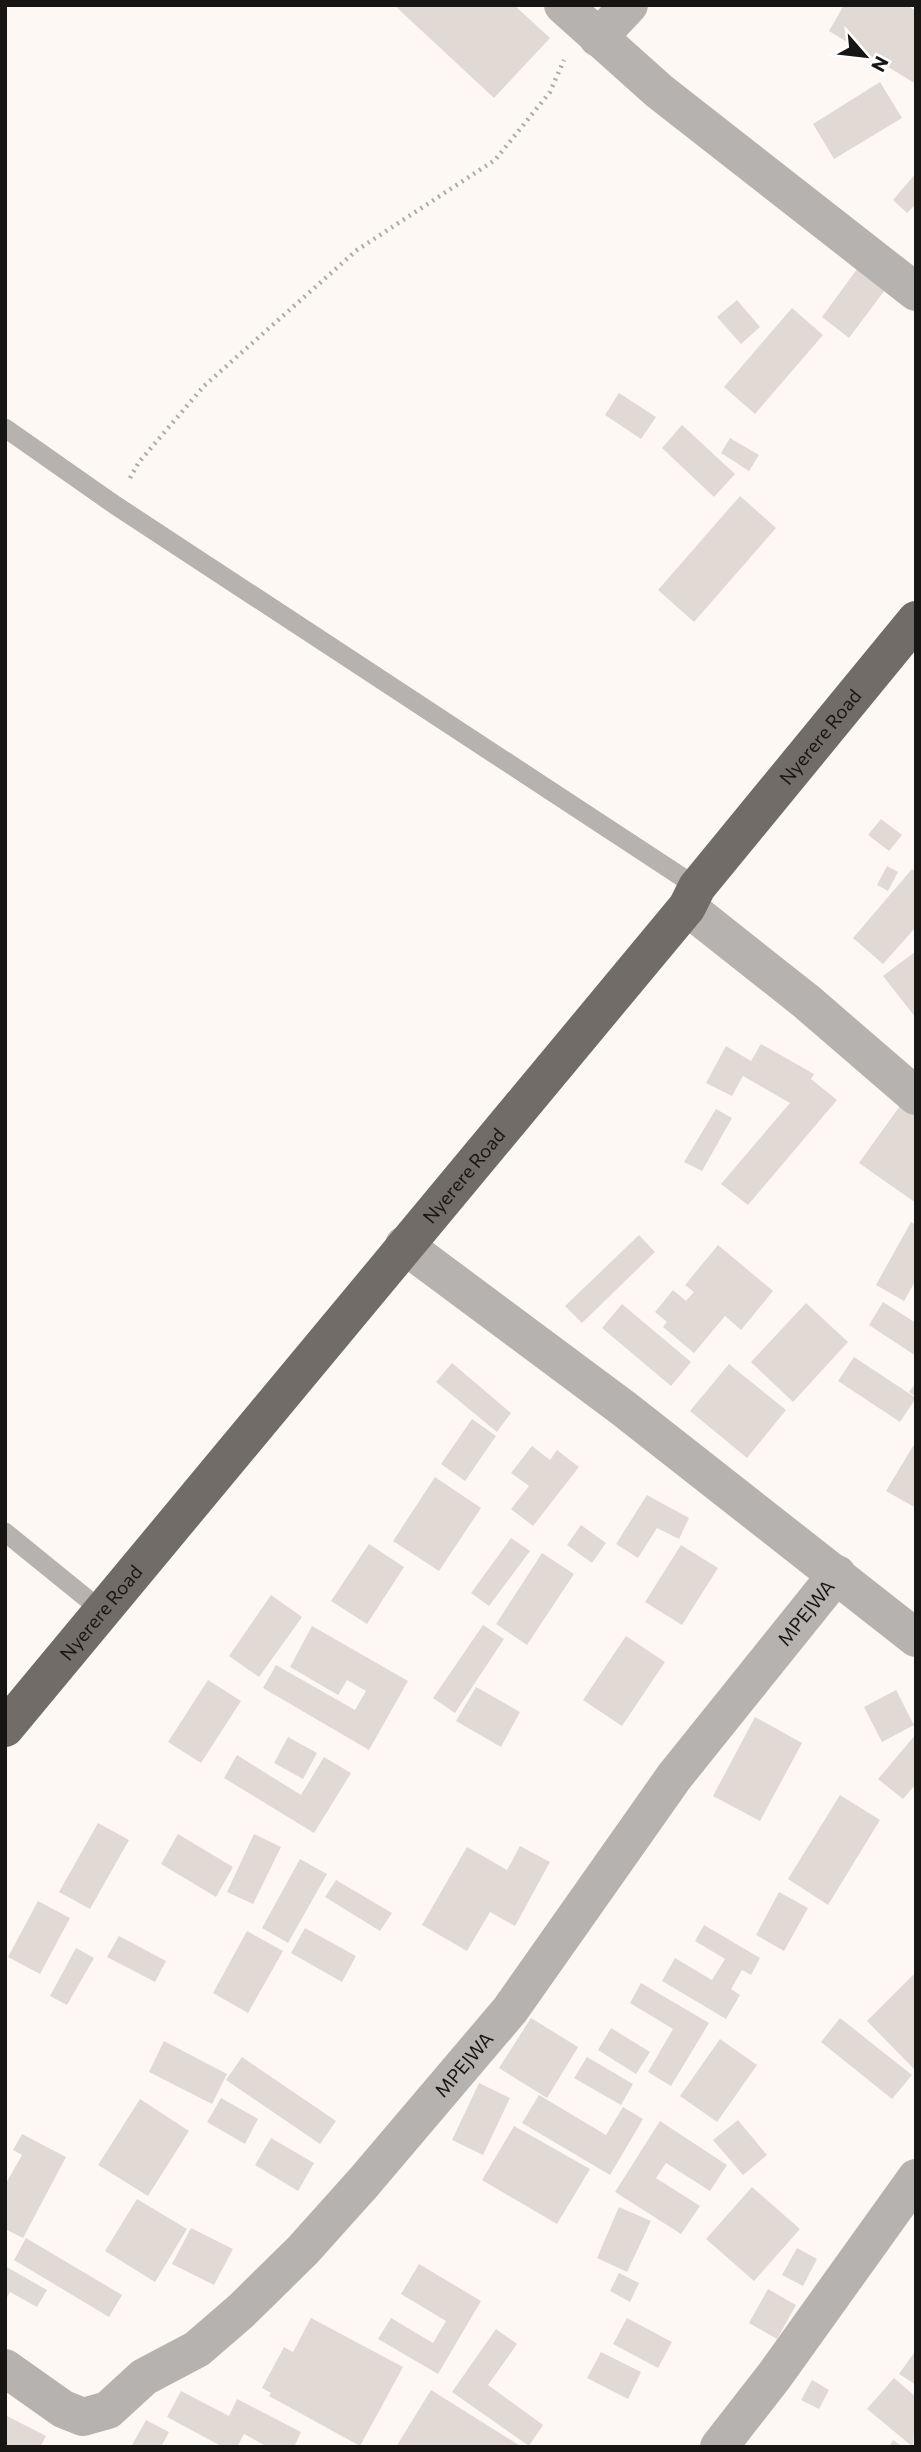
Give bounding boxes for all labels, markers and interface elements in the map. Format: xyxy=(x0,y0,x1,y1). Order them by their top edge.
north arrow xyxy=(830,21,900,91)
text: N xyxy=(867,53,894,76)
street label: Nyerere Road xyxy=(774,684,866,789)
street label: Nyerere Road xyxy=(417,1123,509,1228)
street label: Nyerere Road xyxy=(54,1560,147,1664)
street label: MPEJWA xyxy=(772,1575,839,1650)
street label: MPEJWA xyxy=(429,2027,497,2101)

